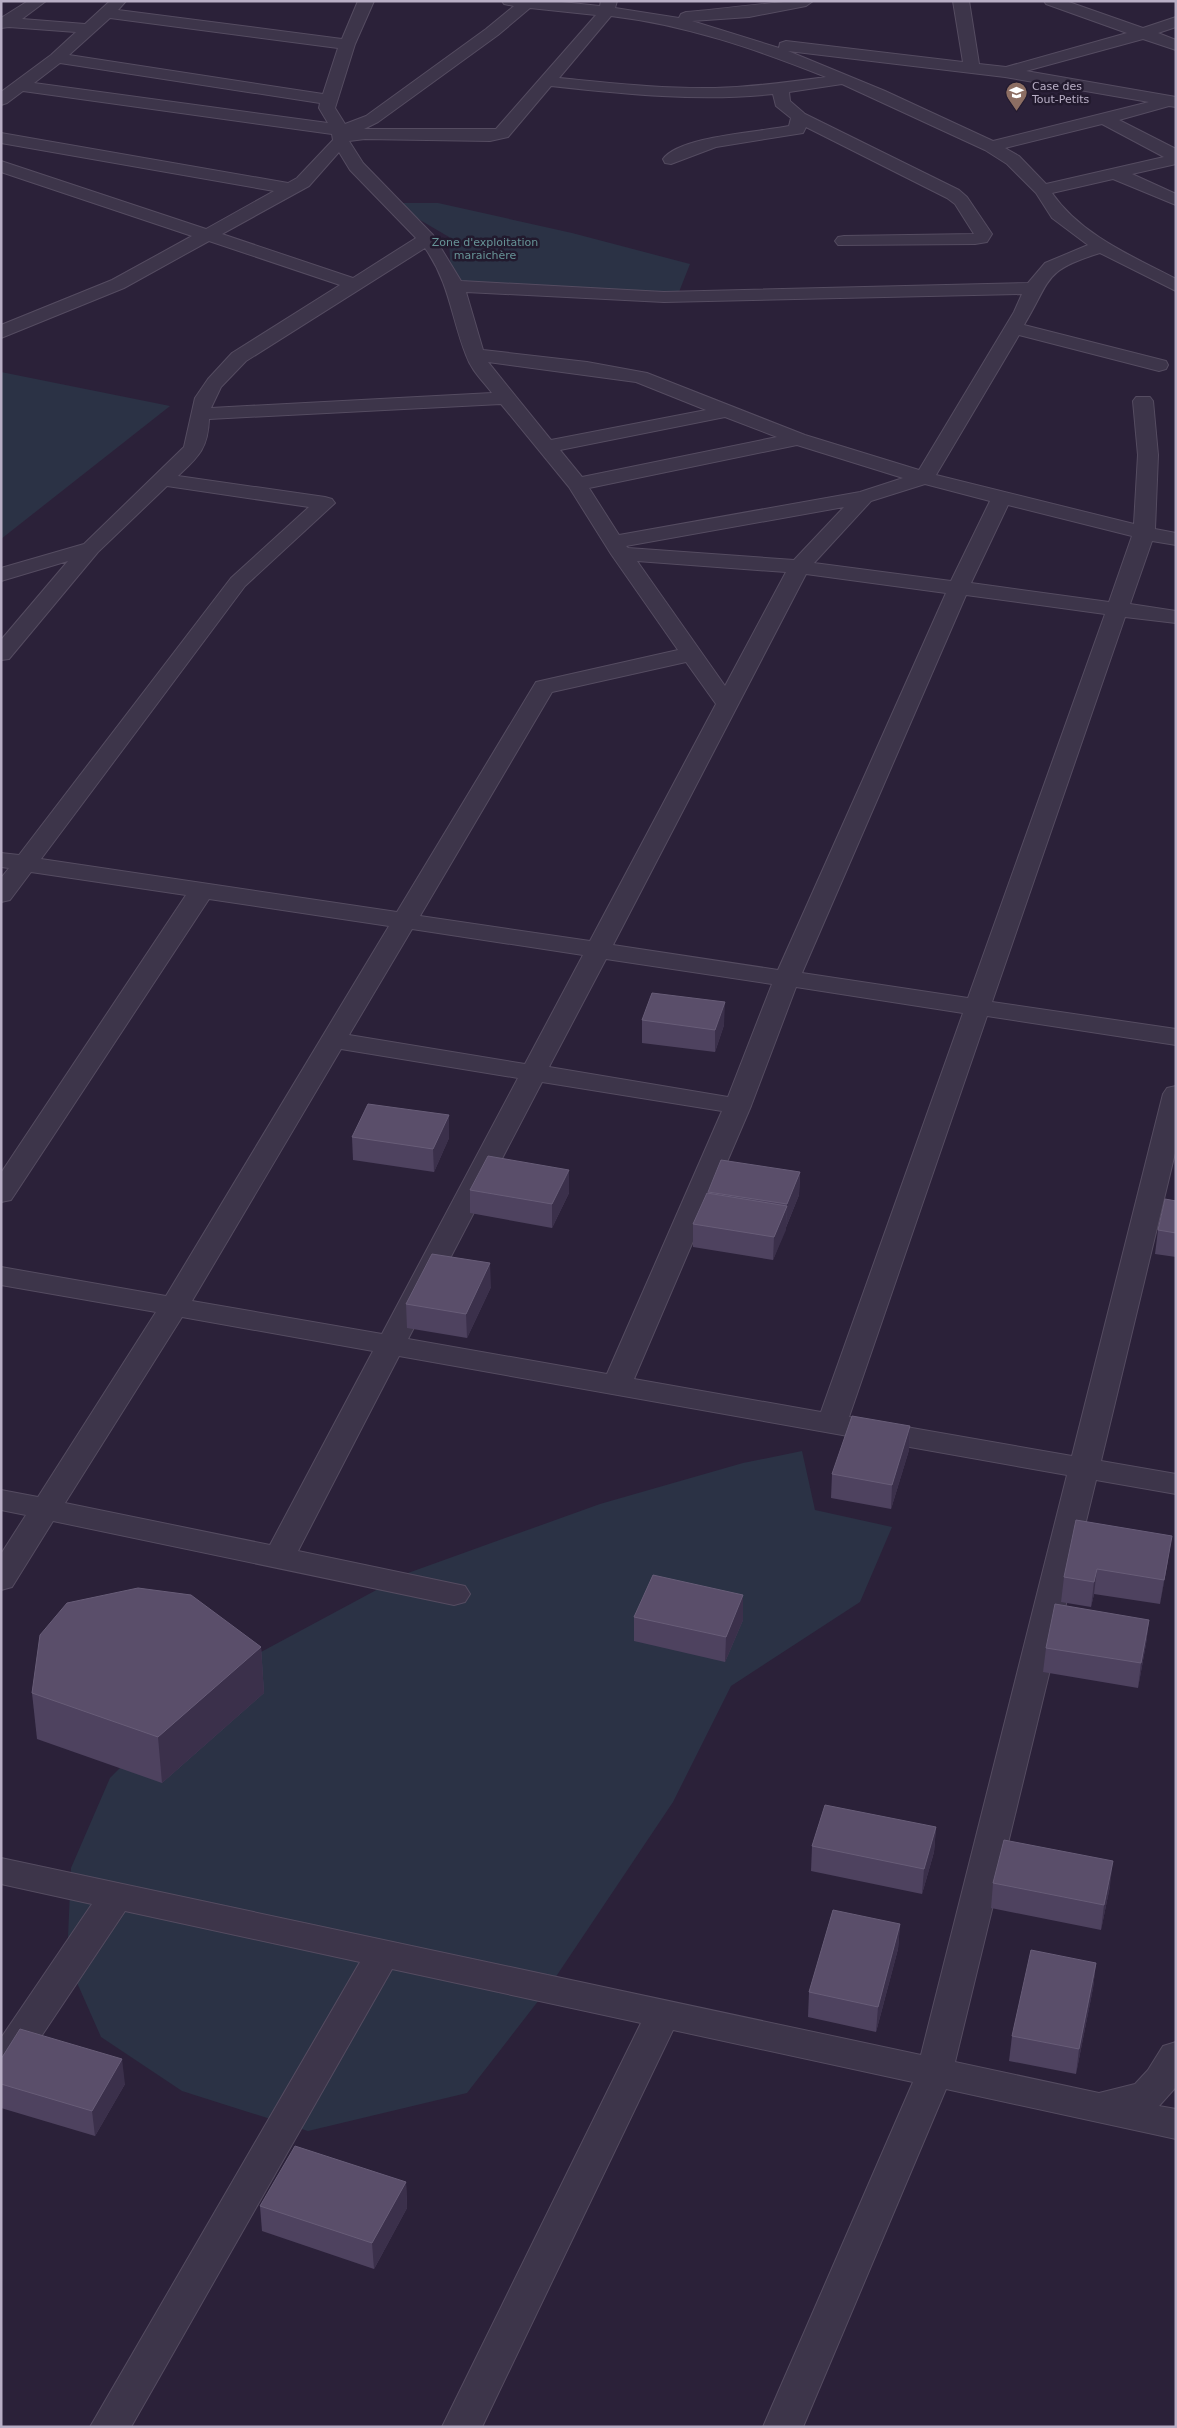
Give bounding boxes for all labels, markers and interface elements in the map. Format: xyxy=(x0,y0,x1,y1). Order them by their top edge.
school or university icon: Case des Tout-Petits xyxy=(1004,80,1028,111)
place label: Case des Tout-Petits xyxy=(1031,80,1090,106)
park label: Zone d'exploitation maraichère xyxy=(432,236,538,262)

